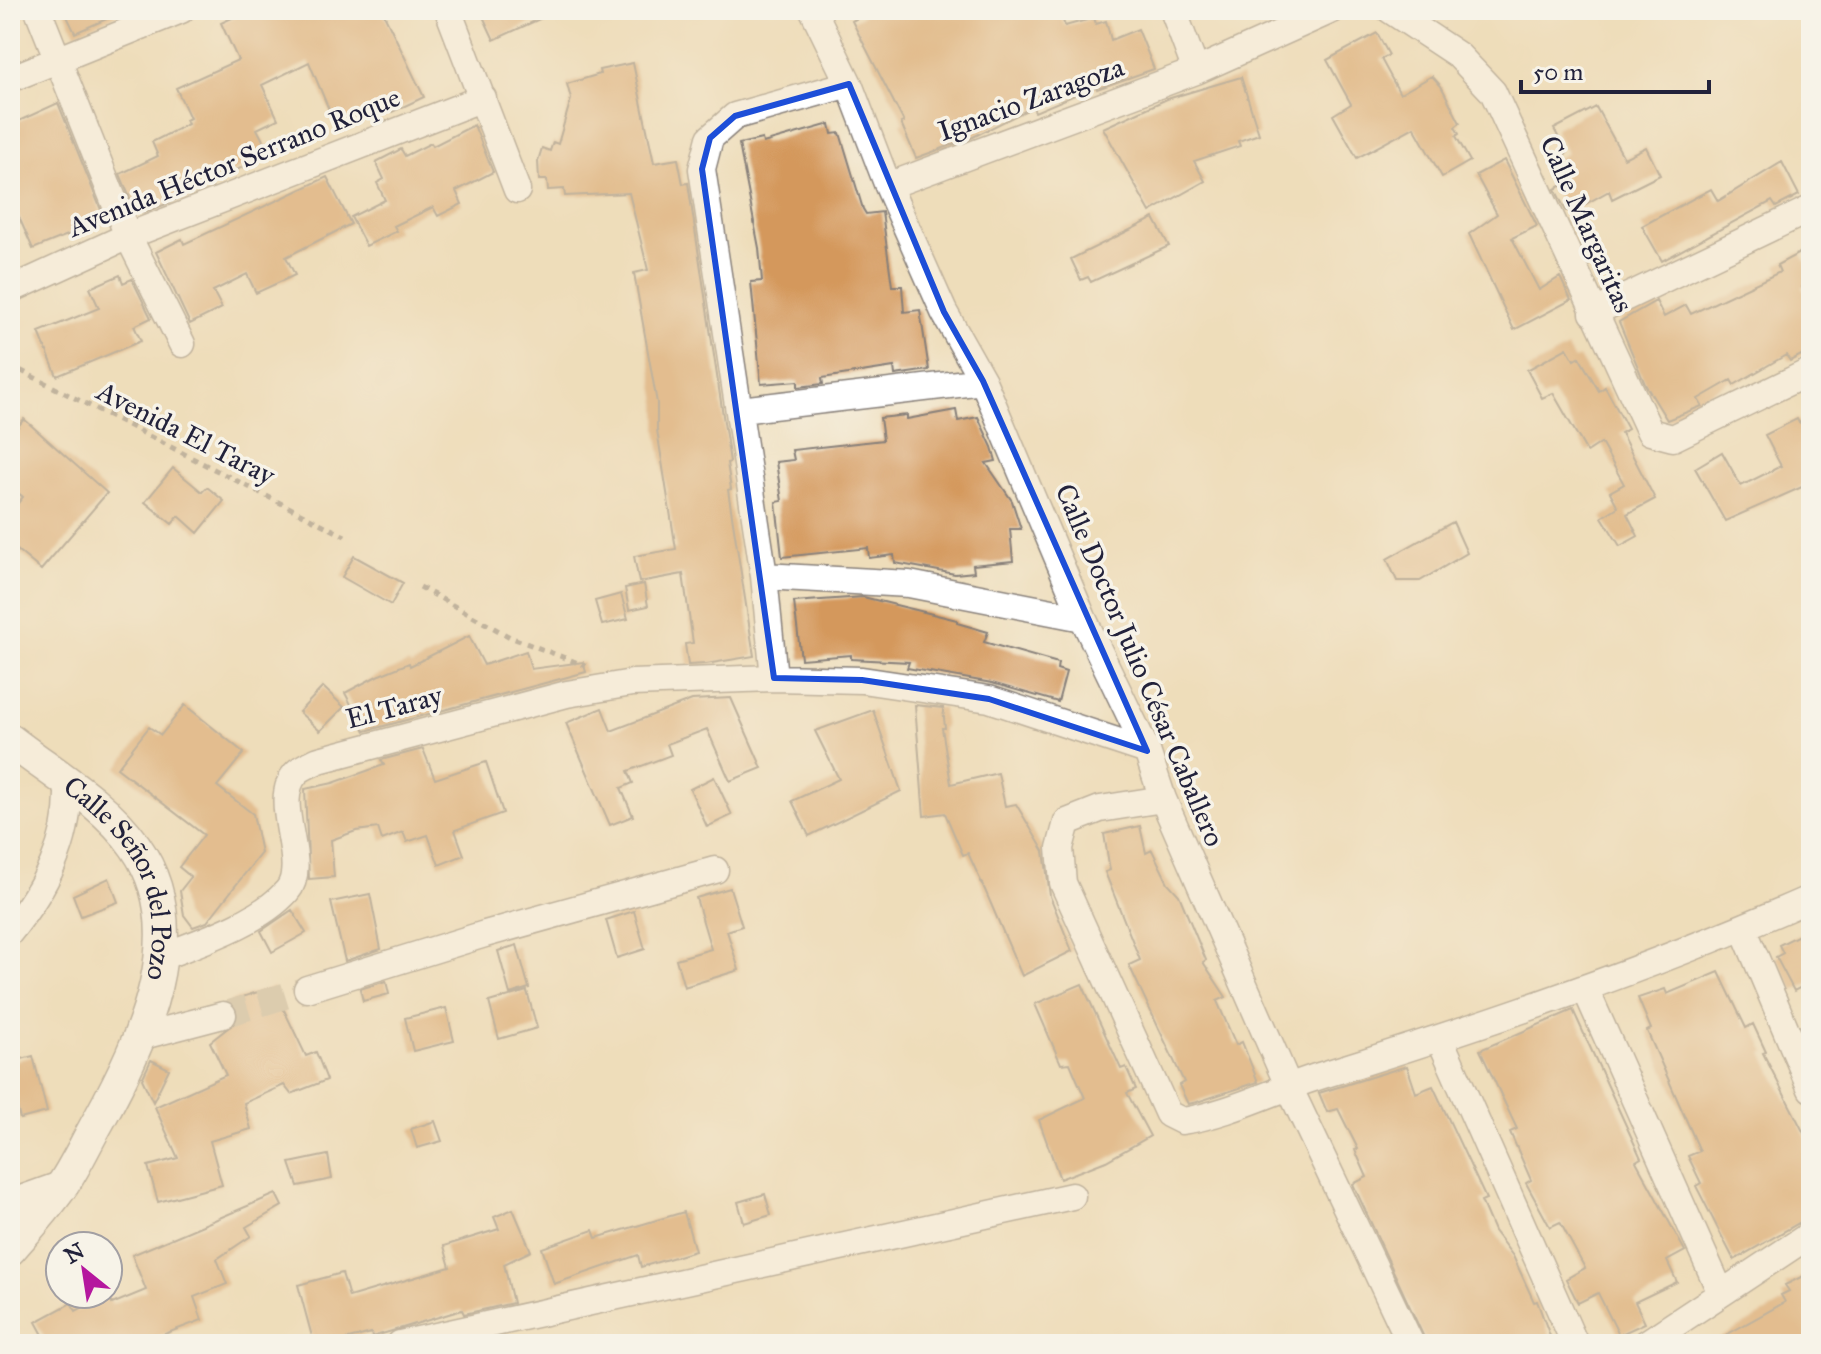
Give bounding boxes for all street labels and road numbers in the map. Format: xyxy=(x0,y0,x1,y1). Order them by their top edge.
street label: Ignacio Zaragoza xyxy=(933,49,1129,149)
street label: Avenida Héctor Serrano Roque xyxy=(62,79,405,245)
street label: Calle Margaritas xyxy=(1532,130,1642,318)
street label: Avenida El Taray xyxy=(90,373,282,493)
street label: Calle Doctor Julio César Caballero xyxy=(1048,478,1232,852)
street label: El Taray xyxy=(342,677,447,737)
street label: Calle Señor del Pozo xyxy=(57,768,180,984)

